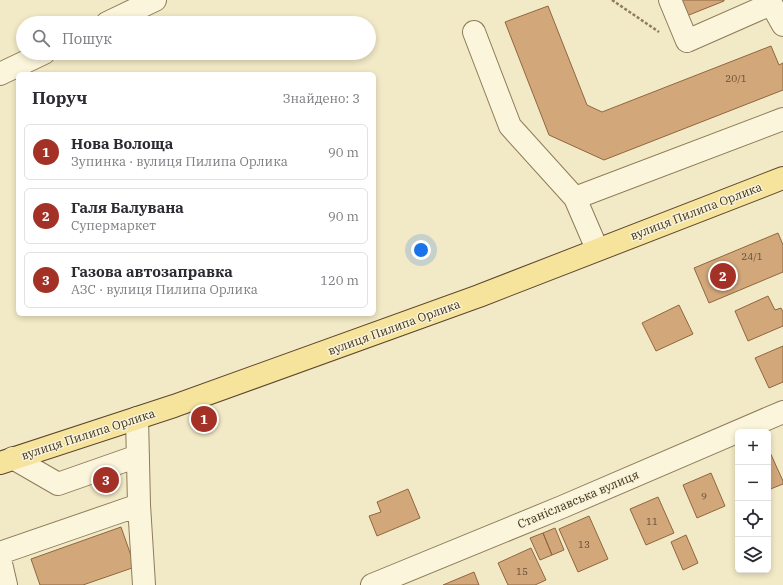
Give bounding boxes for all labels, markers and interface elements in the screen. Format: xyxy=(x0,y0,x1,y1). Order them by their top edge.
search box xyxy=(16,16,376,60)
icon: search xyxy=(30,27,52,49)
text: Пошук xyxy=(62,29,112,48)
house number: 20/1 xyxy=(725,72,747,85)
text: Поруч xyxy=(32,87,87,109)
text: Знайдено: 3 xyxy=(283,90,360,107)
text: Нова Волоща xyxy=(71,134,173,153)
text: 1 xyxy=(42,144,50,161)
text: 90 m xyxy=(328,144,359,161)
text: Зупинка · вулиця Пилипа Орлика xyxy=(71,153,288,170)
street label: вулиця Пилипа Орлика xyxy=(628,179,764,243)
text: Галя Балувана xyxy=(71,198,184,217)
text: 2 xyxy=(42,208,50,225)
text: 90 m xyxy=(328,208,359,225)
text: Супермаркет xyxy=(71,217,156,234)
your location xyxy=(411,240,431,260)
house number: 24/1 xyxy=(741,250,763,263)
pin: 2 xyxy=(710,261,736,291)
text: Газова автозаправка xyxy=(71,262,233,281)
text: 3 xyxy=(42,272,50,289)
text: 120 m xyxy=(320,272,359,289)
text: АЗС · вулиця Пилипа Орлика xyxy=(71,281,258,298)
street label: вулиця Пилипа Орлика xyxy=(326,296,463,358)
pin: 1 xyxy=(191,404,217,434)
street label: вулиця Пилипа Орлика xyxy=(19,405,157,463)
map controls xyxy=(735,429,771,573)
button: + xyxy=(735,429,771,465)
pin: 3 xyxy=(93,465,119,495)
button: − xyxy=(735,465,771,501)
street label: Станіславська вулиця xyxy=(515,467,641,531)
house number: 9 xyxy=(701,490,707,503)
button: locate xyxy=(735,501,771,537)
house number: 11 xyxy=(646,515,658,528)
button: layers xyxy=(735,537,771,573)
house number: 13 xyxy=(578,538,590,551)
house number: 15 xyxy=(516,565,528,578)

